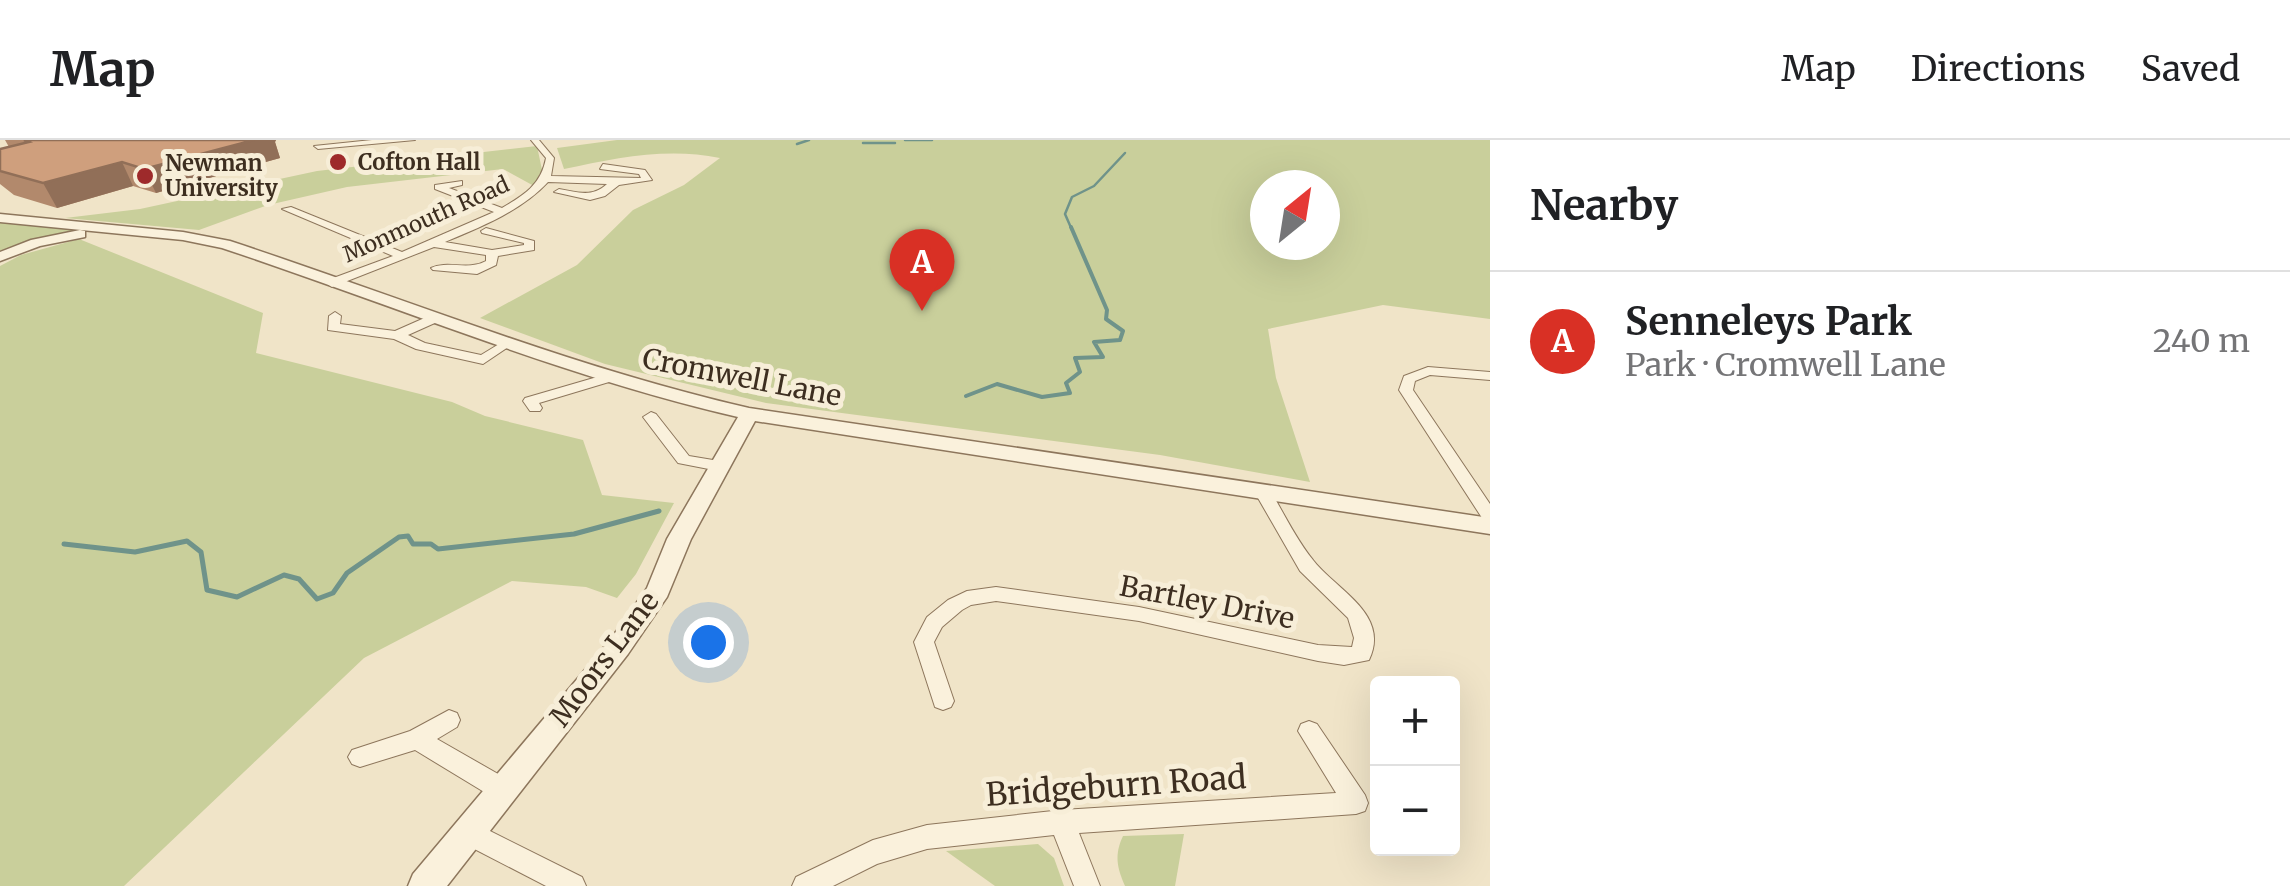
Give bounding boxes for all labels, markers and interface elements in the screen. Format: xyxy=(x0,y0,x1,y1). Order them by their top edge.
text: Map xyxy=(50,39,155,99)
text: Map xyxy=(1781,47,1856,91)
text: Directions xyxy=(1911,47,2086,91)
text: Saved xyxy=(2141,47,2240,91)
place label: Cofton Hall xyxy=(358,148,480,176)
place label: Newman University xyxy=(165,149,279,202)
marker: Cofton Hall xyxy=(327,151,349,173)
marker: Newman University xyxy=(134,165,156,187)
street label: Monmouth Road xyxy=(339,170,513,268)
north arrow xyxy=(1250,170,1340,260)
text: Nearby xyxy=(1530,179,1678,231)
pin: A xyxy=(890,229,954,311)
text: Senneleys Park xyxy=(1625,298,1912,345)
text: A xyxy=(1551,321,1574,361)
text: 240 m xyxy=(2153,321,2250,361)
street label: Cromwell Lane xyxy=(639,340,845,414)
text: Park · Cromwell Lane xyxy=(1625,345,1946,385)
street label: Bartley Drive xyxy=(1117,567,1297,637)
street label: Moors Lane xyxy=(542,584,666,734)
your location xyxy=(683,617,734,668)
map controls xyxy=(1370,676,1460,856)
button: + xyxy=(1370,676,1460,766)
street label: Bridgeburn Road xyxy=(984,757,1248,815)
button: − xyxy=(1370,766,1460,856)

